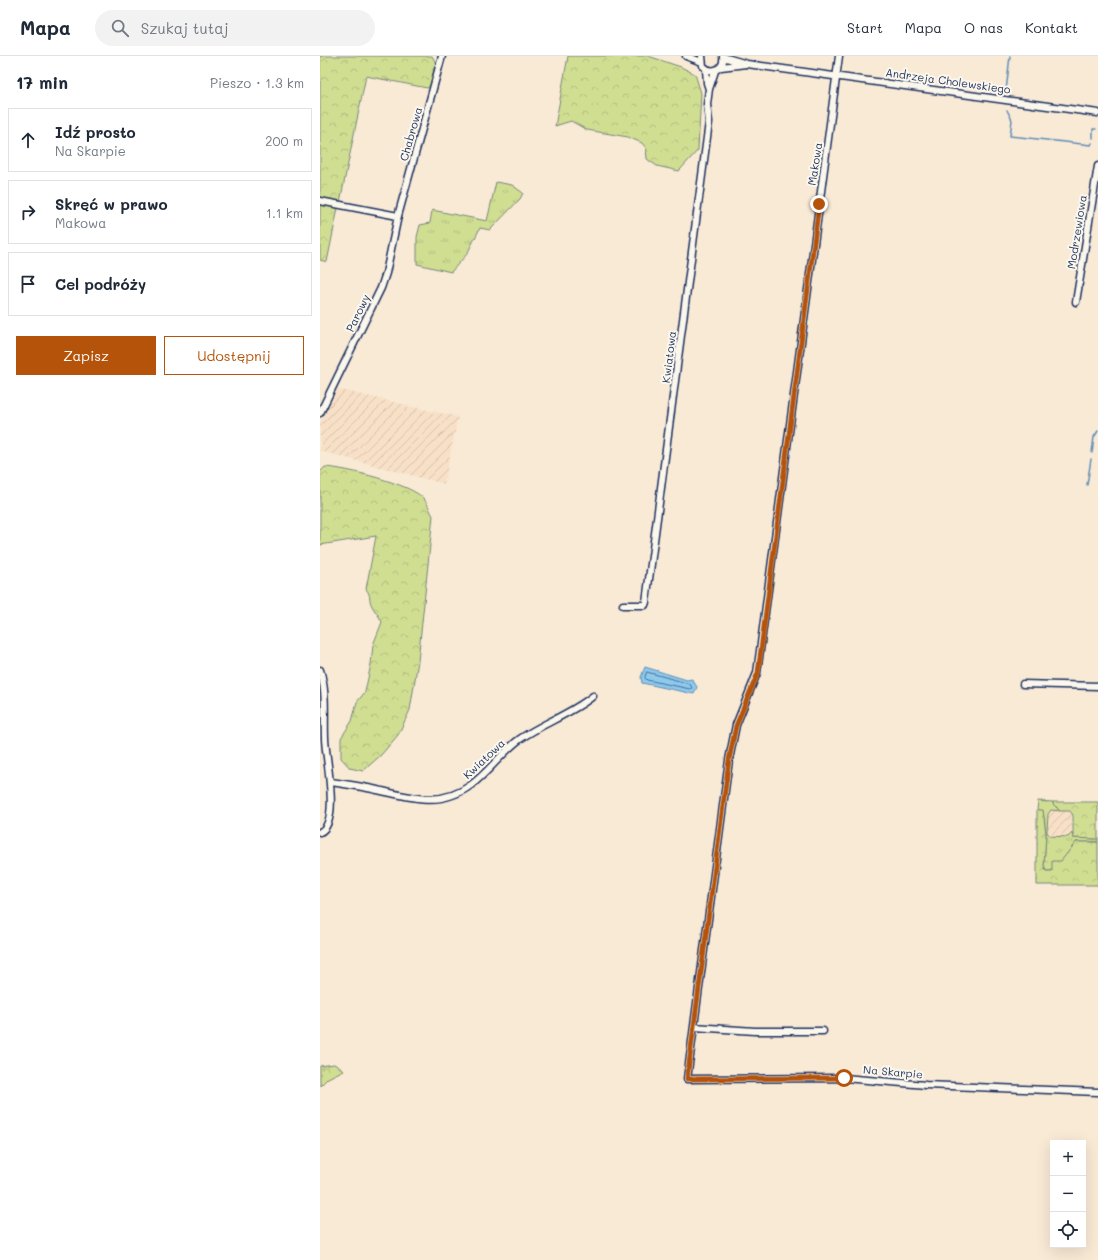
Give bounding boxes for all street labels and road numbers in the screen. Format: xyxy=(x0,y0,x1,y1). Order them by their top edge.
street label: Andrzeja Cholewskiego xyxy=(885,64,1012,97)
street label: Chabrowa xyxy=(396,105,425,163)
street label: Makowa xyxy=(804,141,825,187)
street label: Modrzewiowa xyxy=(1063,194,1090,270)
street label: Parowy xyxy=(342,291,373,334)
street label: Kwiatowa xyxy=(658,330,679,384)
street label: Kwiatowa xyxy=(459,735,508,782)
street label: Na Skarpie xyxy=(863,1061,924,1082)

